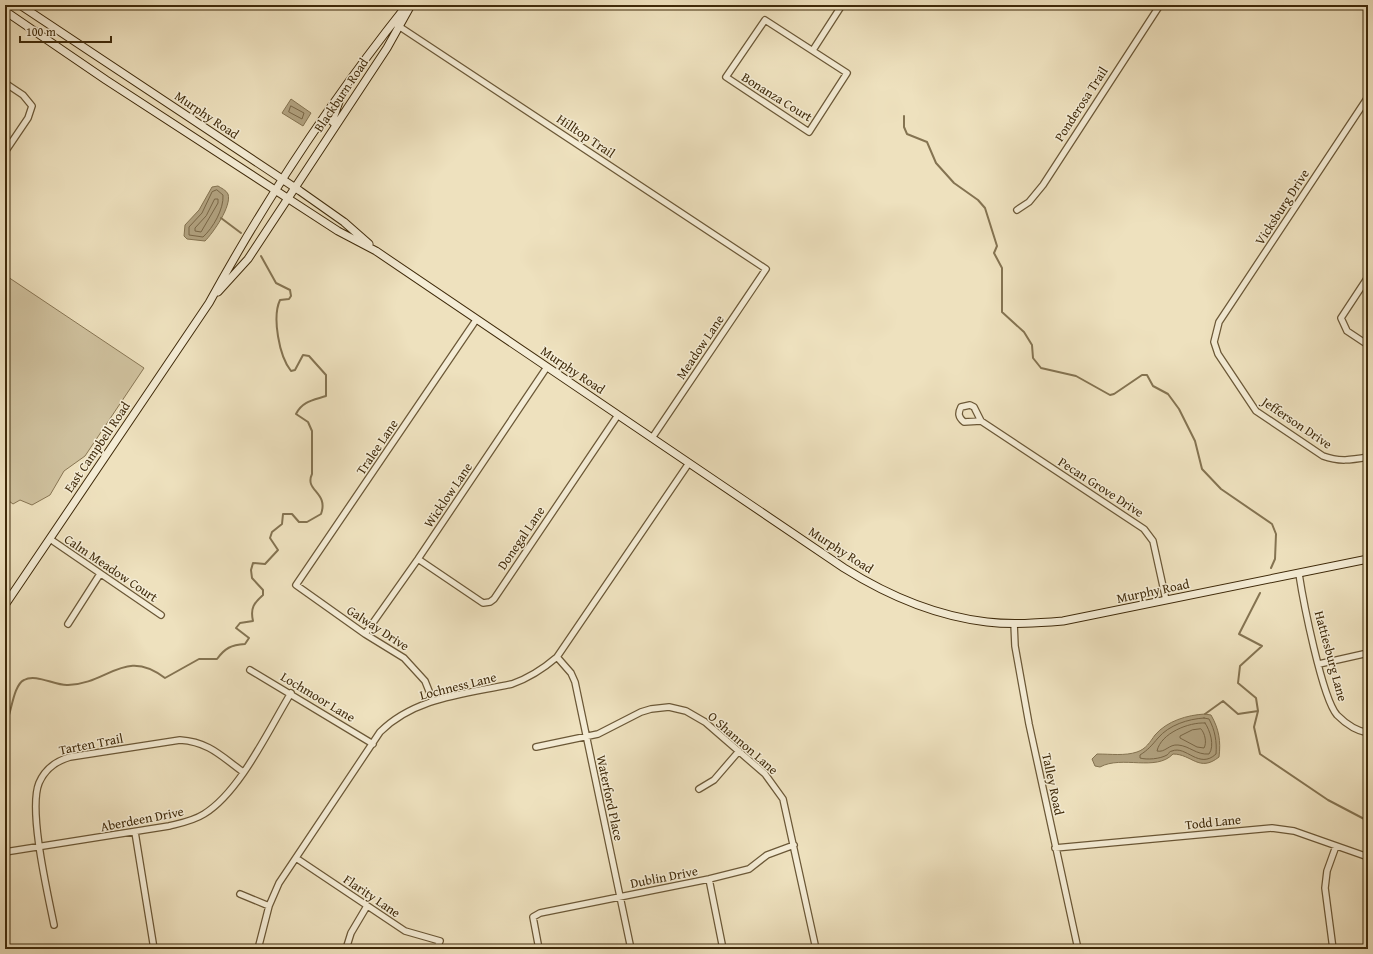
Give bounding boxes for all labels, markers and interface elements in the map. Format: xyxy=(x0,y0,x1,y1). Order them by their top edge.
scale bar xyxy=(20,18,111,44)
text: 100 m xyxy=(26,23,56,40)
street label: Blackburn Road xyxy=(309,54,373,136)
street label: Ponderosa Trail xyxy=(1050,63,1113,145)
street label: Bonanza Court xyxy=(738,68,816,127)
street label: Murphy Road xyxy=(171,86,243,144)
street label: Hilltop Trail xyxy=(553,109,619,163)
street label: Vicksburg Drive xyxy=(1250,165,1314,249)
street label: Meadow Lane xyxy=(671,311,729,383)
street label: Murphy Road xyxy=(537,341,609,399)
street label: Jefferson Drive xyxy=(1256,391,1336,454)
street label: East Campbell Road xyxy=(59,398,135,496)
street label: Tralee Lane xyxy=(351,415,403,479)
street label: Pecan Grove Drive xyxy=(1054,452,1148,522)
street label: Wicklow Lane xyxy=(419,459,477,531)
street label: Donegal Lane xyxy=(493,502,549,574)
street label: Murphy Road xyxy=(805,522,877,578)
street label: Calm Meadow Court xyxy=(60,530,162,607)
street label: Murphy Road xyxy=(1115,574,1191,608)
street label: Galway Drive xyxy=(343,601,413,655)
street label: Hattiesburg Lane xyxy=(1310,609,1352,703)
street label: Lochmoor Lane xyxy=(277,667,359,727)
street label: Lochness Lane xyxy=(418,667,498,705)
street label: O Shannon Lane xyxy=(704,707,782,779)
street label: Tarten Trail xyxy=(57,728,125,760)
street label: Talley Road xyxy=(1037,751,1069,817)
street label: Waterford Place xyxy=(592,753,628,843)
street label: Aberdeen Drive xyxy=(99,802,185,836)
street label: Todd Lane xyxy=(1184,810,1242,834)
street label: Dublin Drive xyxy=(629,861,699,893)
street label: Flarity Lane xyxy=(340,870,404,922)

